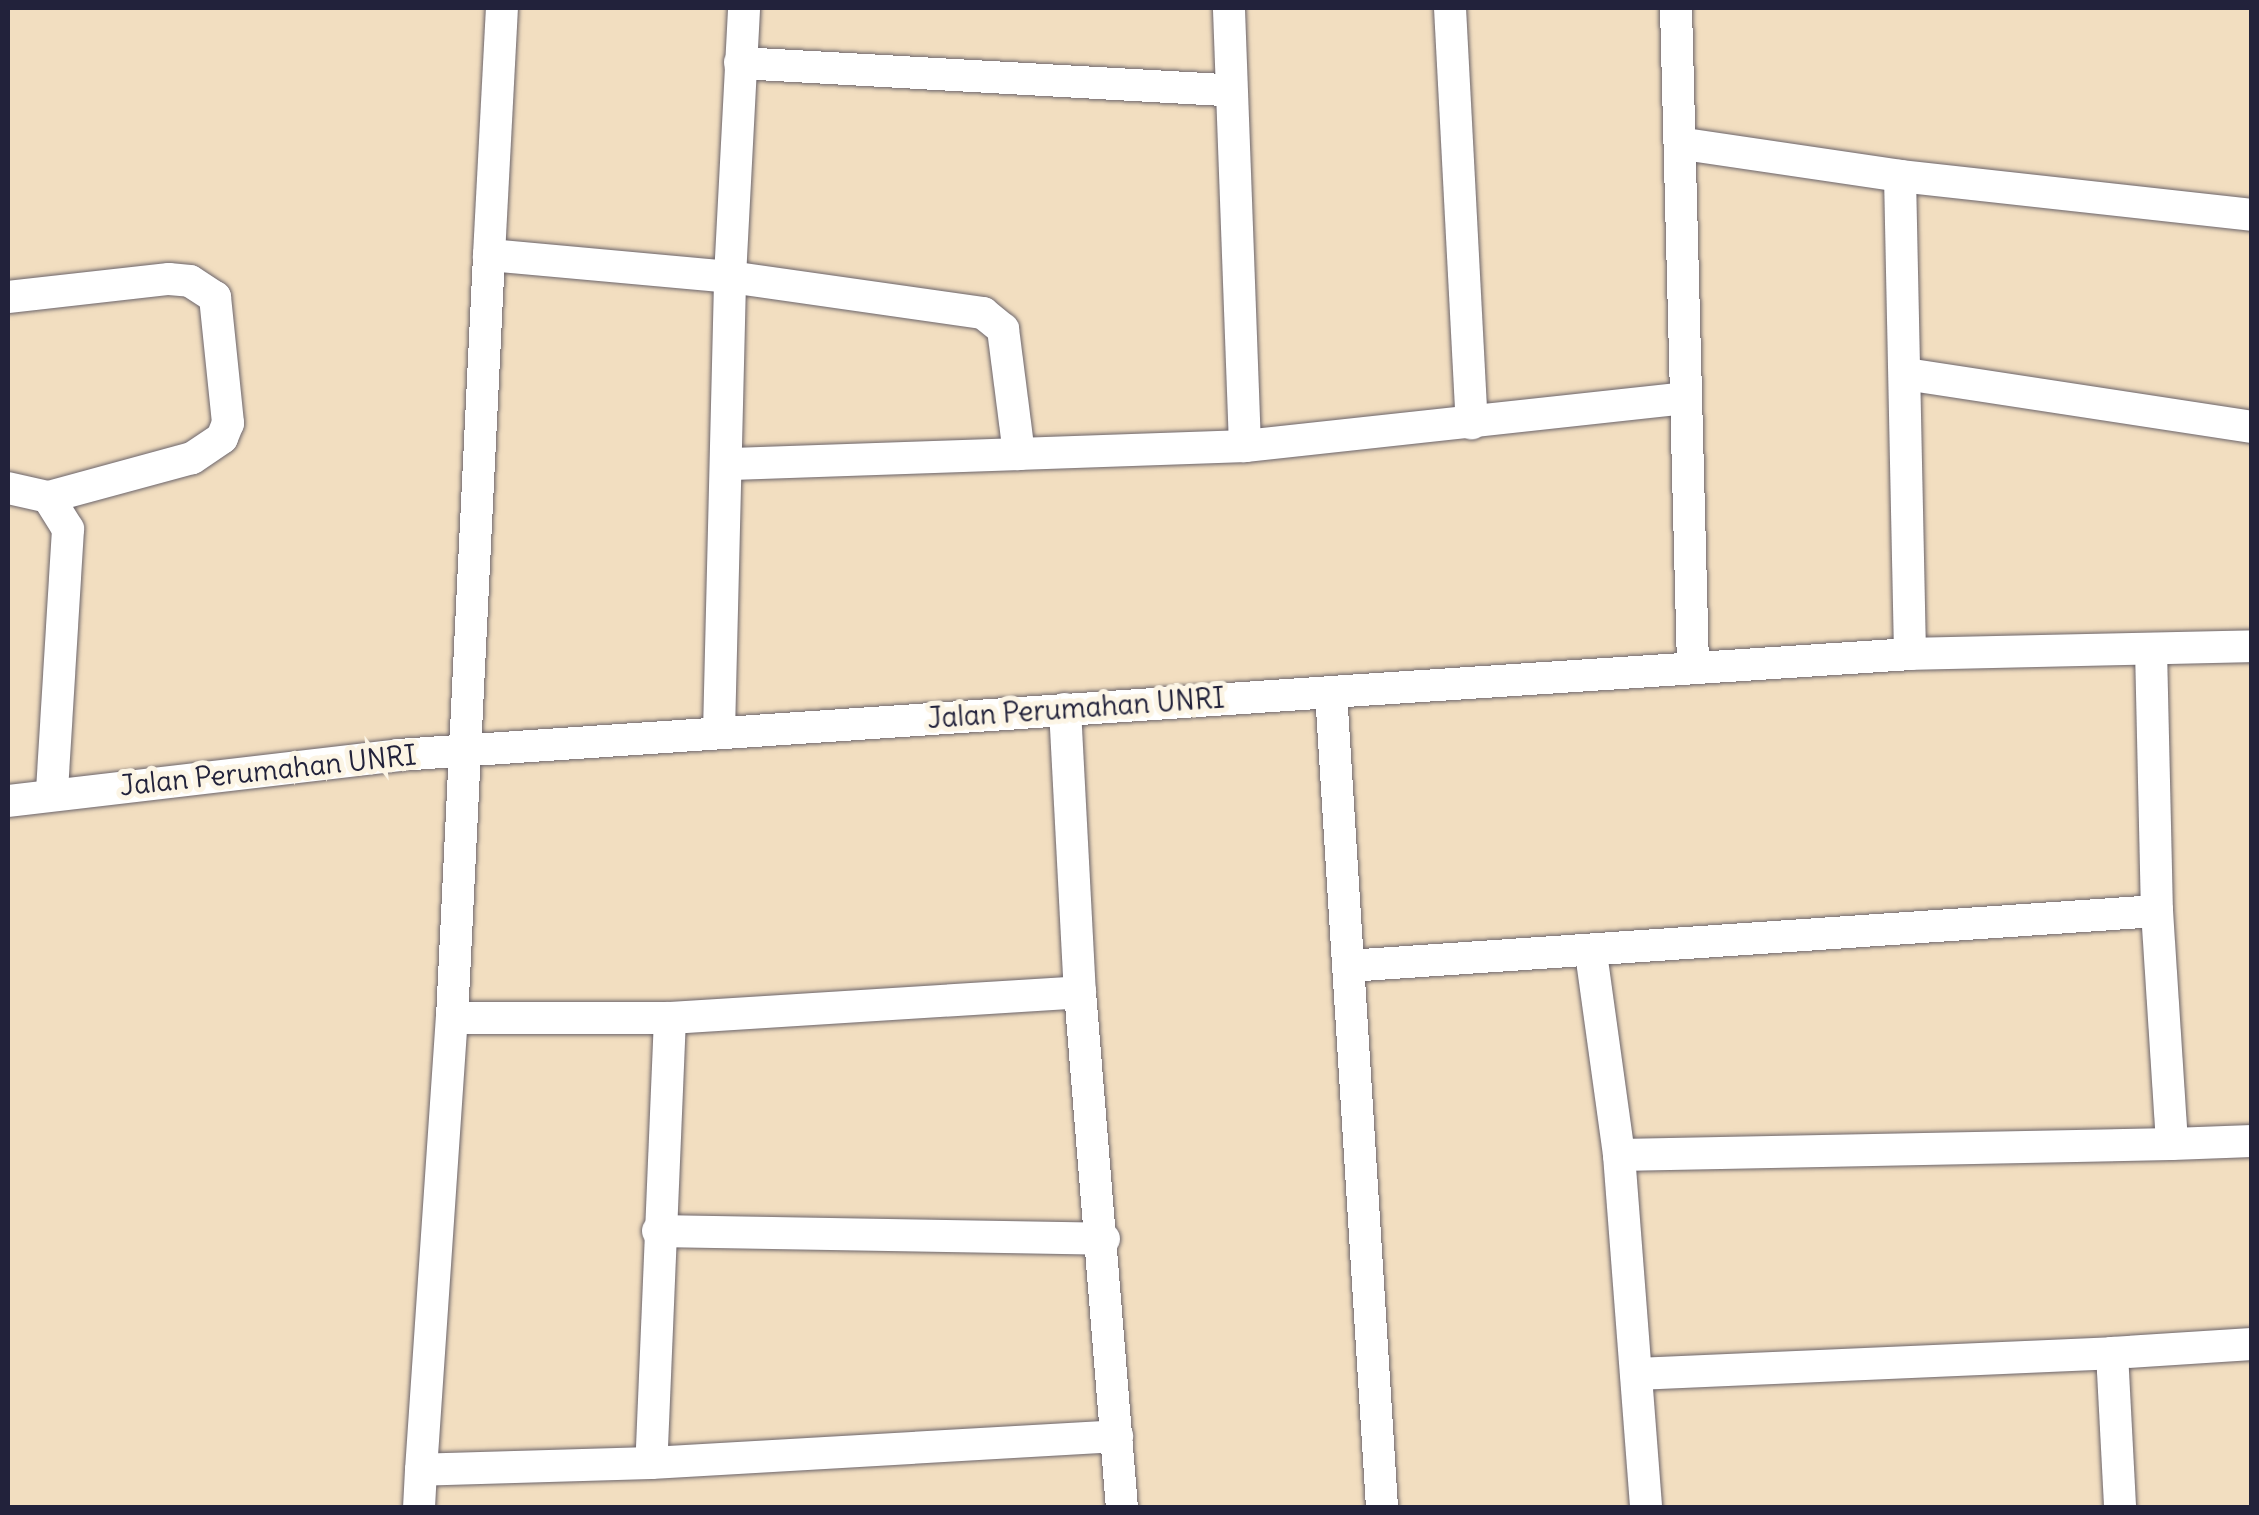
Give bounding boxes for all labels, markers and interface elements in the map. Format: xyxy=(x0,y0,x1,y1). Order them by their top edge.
street label: Jalan Perumahan UNRI xyxy=(926,681,1226,735)
street label: Jalan Perumahan UNRI xyxy=(118,738,418,802)

